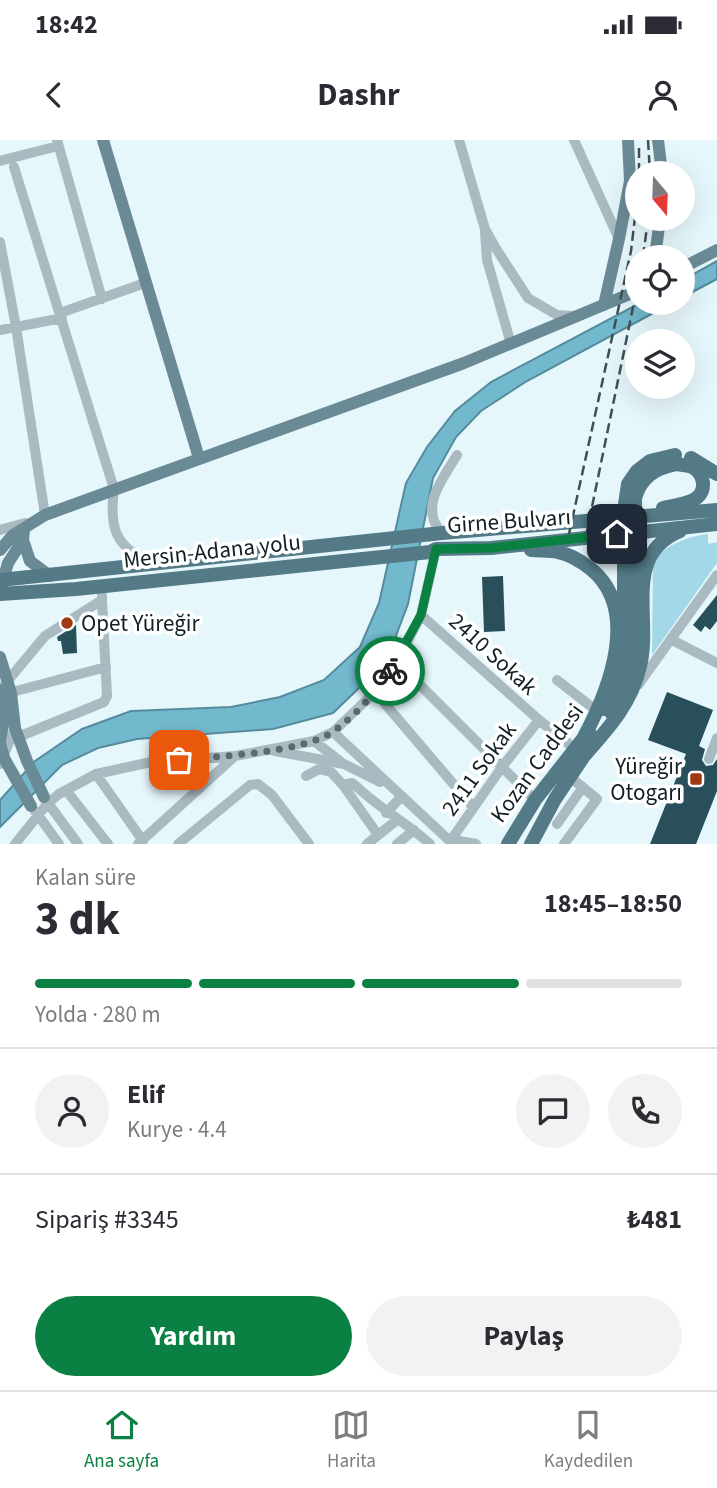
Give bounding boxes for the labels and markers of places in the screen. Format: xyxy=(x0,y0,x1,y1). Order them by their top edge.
pin xyxy=(587,504,647,564)
place label: Opet Yüreğir xyxy=(81,607,200,640)
marker: Opet Yüreğir xyxy=(59,615,75,631)
pin xyxy=(149,730,209,790)
place label: Yüreğir Otogarı xyxy=(610,750,683,809)
marker: Yüreğir Otogarı xyxy=(688,771,704,787)

